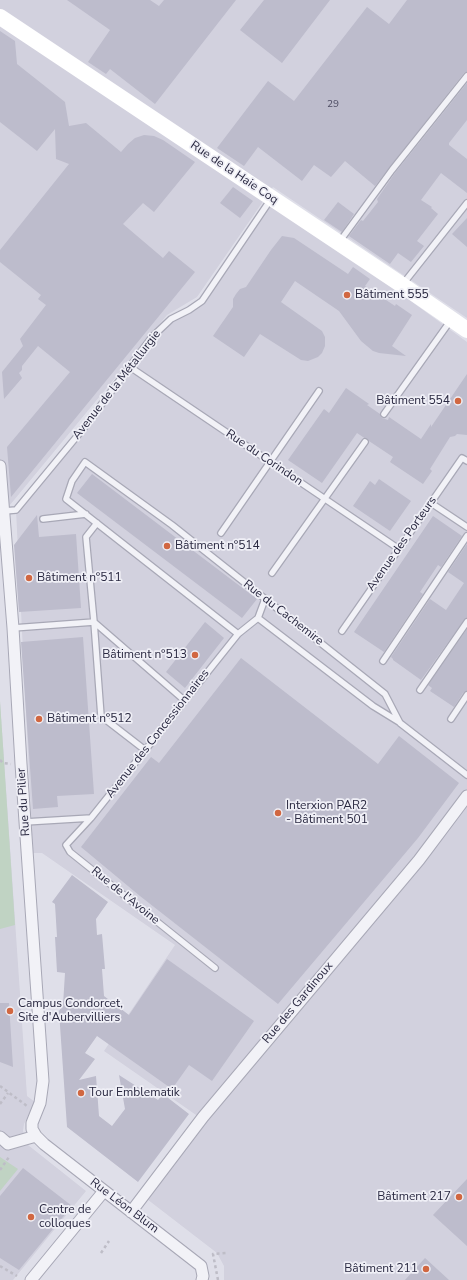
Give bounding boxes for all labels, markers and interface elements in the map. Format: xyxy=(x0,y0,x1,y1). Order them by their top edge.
house number: 29 xyxy=(327,99,339,111)
street label: Rue de la Haie Coq xyxy=(187,138,281,208)
place label: Bâtiment 555 xyxy=(355,288,429,302)
marker: Bâtiment 555 xyxy=(342,290,352,300)
street label: Avenue de la Métallurgie xyxy=(70,327,164,443)
place label: Bâtiment 554 xyxy=(376,394,450,408)
marker: Bâtiment 554 xyxy=(453,396,463,406)
street label: Rue du Corindon xyxy=(223,427,305,489)
street label: Avenue des Porteurs xyxy=(364,494,440,594)
place label: Bâtiment n°514 xyxy=(175,539,260,553)
marker: Bâtiment n°514 xyxy=(162,541,172,551)
place label: Bâtiment n°511 xyxy=(37,571,122,585)
marker: Bâtiment n°511 xyxy=(24,573,34,583)
street label: Rue du Cachemire xyxy=(240,577,326,649)
place label: Bâtiment n°513 xyxy=(102,648,187,662)
marker: Bâtiment n°513 xyxy=(190,650,200,660)
street label: Avenue des Concessionnaires xyxy=(103,667,213,801)
place label: Bâtiment n°512 xyxy=(47,712,132,726)
marker: Bâtiment n°512 xyxy=(34,714,44,724)
street label: Rue du Pilier xyxy=(14,767,34,837)
place label: Interxion PAR2 - Bâtiment 501 xyxy=(286,799,368,827)
marker: Interxion PAR2 - Bâtiment 501 xyxy=(273,808,283,818)
street label: Rue de l'Avoine xyxy=(88,864,162,928)
street label: Rue des Gardinoux xyxy=(260,959,336,1047)
place label: Campus Condorcet, Site d'Aubervilliers xyxy=(18,997,123,1025)
marker: Campus Condorcet, Site d'Aubervilliers xyxy=(5,1006,15,1016)
place label: Tour Emblematik xyxy=(89,1086,180,1100)
marker: Tour Emblematik xyxy=(76,1088,86,1098)
street label: Rue Léon Blum xyxy=(87,1175,161,1237)
place label: Bâtiment 217 xyxy=(377,1190,451,1204)
marker: Bâtiment 217 xyxy=(454,1192,464,1202)
place label: Centre de colloques xyxy=(39,1203,91,1231)
marker: Centre de colloques xyxy=(26,1212,36,1222)
place label: Bâtiment 211 xyxy=(344,1262,418,1276)
marker: Bâtiment 211 xyxy=(421,1264,431,1274)

